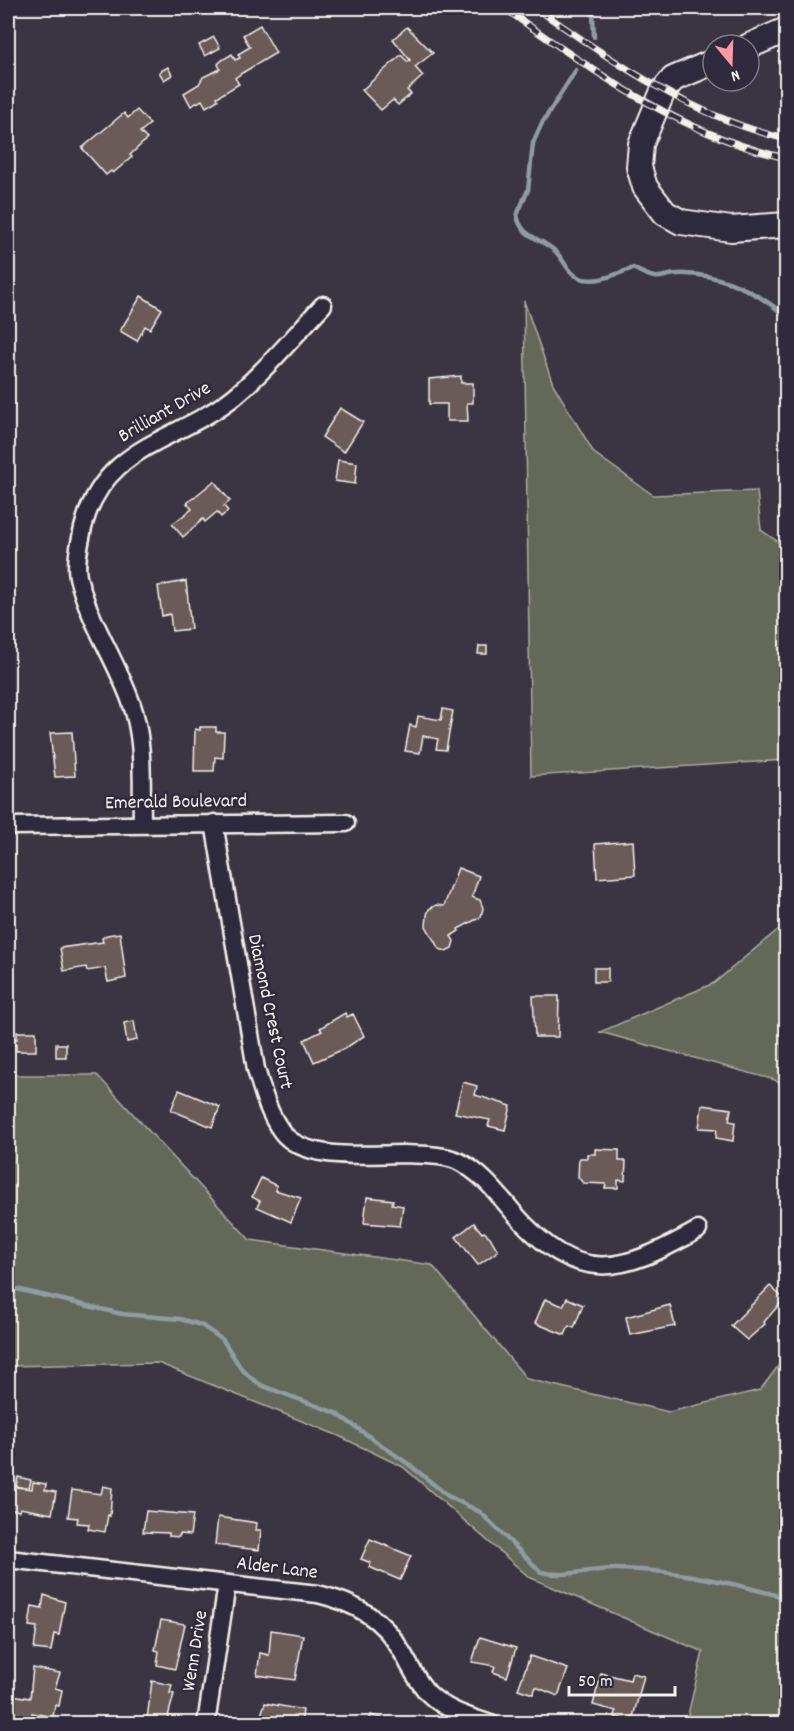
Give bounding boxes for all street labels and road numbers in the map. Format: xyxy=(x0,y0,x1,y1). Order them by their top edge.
street label: Brilliant Drive xyxy=(113,375,217,451)
street label: Emerald Boulevard xyxy=(105,788,247,818)
street label: Diamond Crest Court xyxy=(239,932,299,1092)
street label: Alder Lane xyxy=(235,1550,319,1588)
street label: Wenn Drive xyxy=(176,1608,216,1694)

